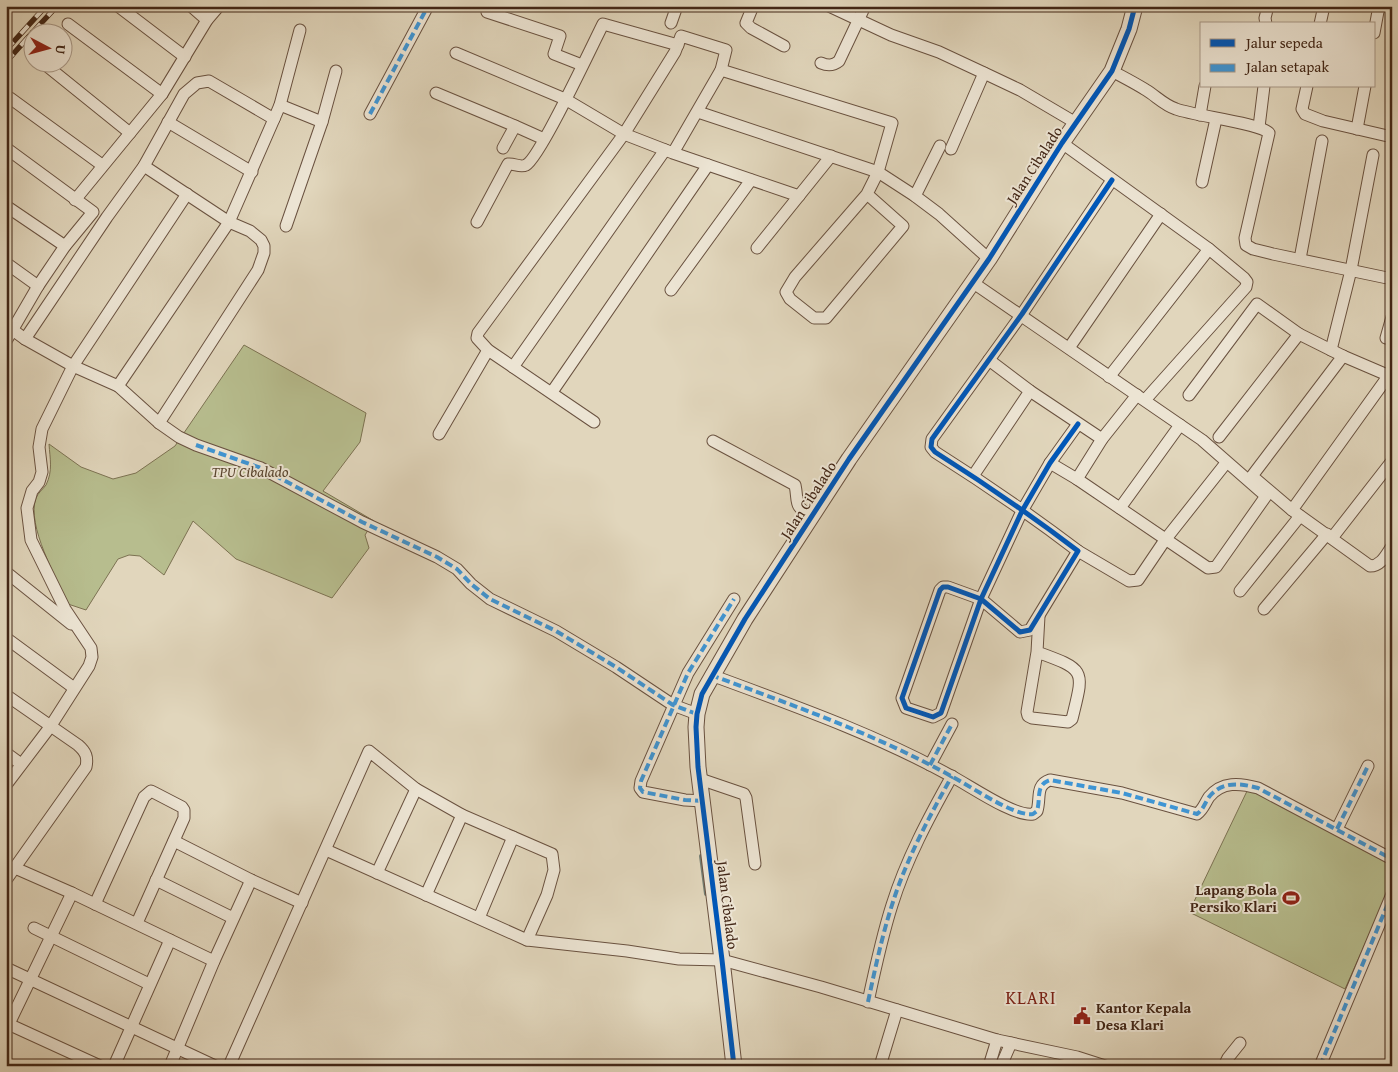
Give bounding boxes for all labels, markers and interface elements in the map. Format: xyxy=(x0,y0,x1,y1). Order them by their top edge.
north arrow xyxy=(22,22,72,72)
legend xyxy=(1200,22,1376,88)
text: Jalur sepeda xyxy=(1244,32,1323,53)
text: U xyxy=(50,44,71,56)
text: Jalan setapak xyxy=(1244,56,1329,77)
street label: Jalan Cibalado xyxy=(1000,122,1067,210)
street label: Jalan Cibalado xyxy=(774,457,841,545)
park label: TPU Cibalado xyxy=(212,461,289,482)
street label: Jalan Cibalado xyxy=(712,858,744,951)
place label: Lapang Bola Persiko Klari xyxy=(1190,879,1277,917)
sports icon: Lapang Bola Persiko Klari xyxy=(1281,888,1301,908)
district label: KLARI xyxy=(1005,984,1057,1011)
place label: Kantor Kepala Desa Klari xyxy=(1096,997,1192,1035)
public building icon: Kantor Kepala Desa Klari xyxy=(1072,1006,1092,1026)

